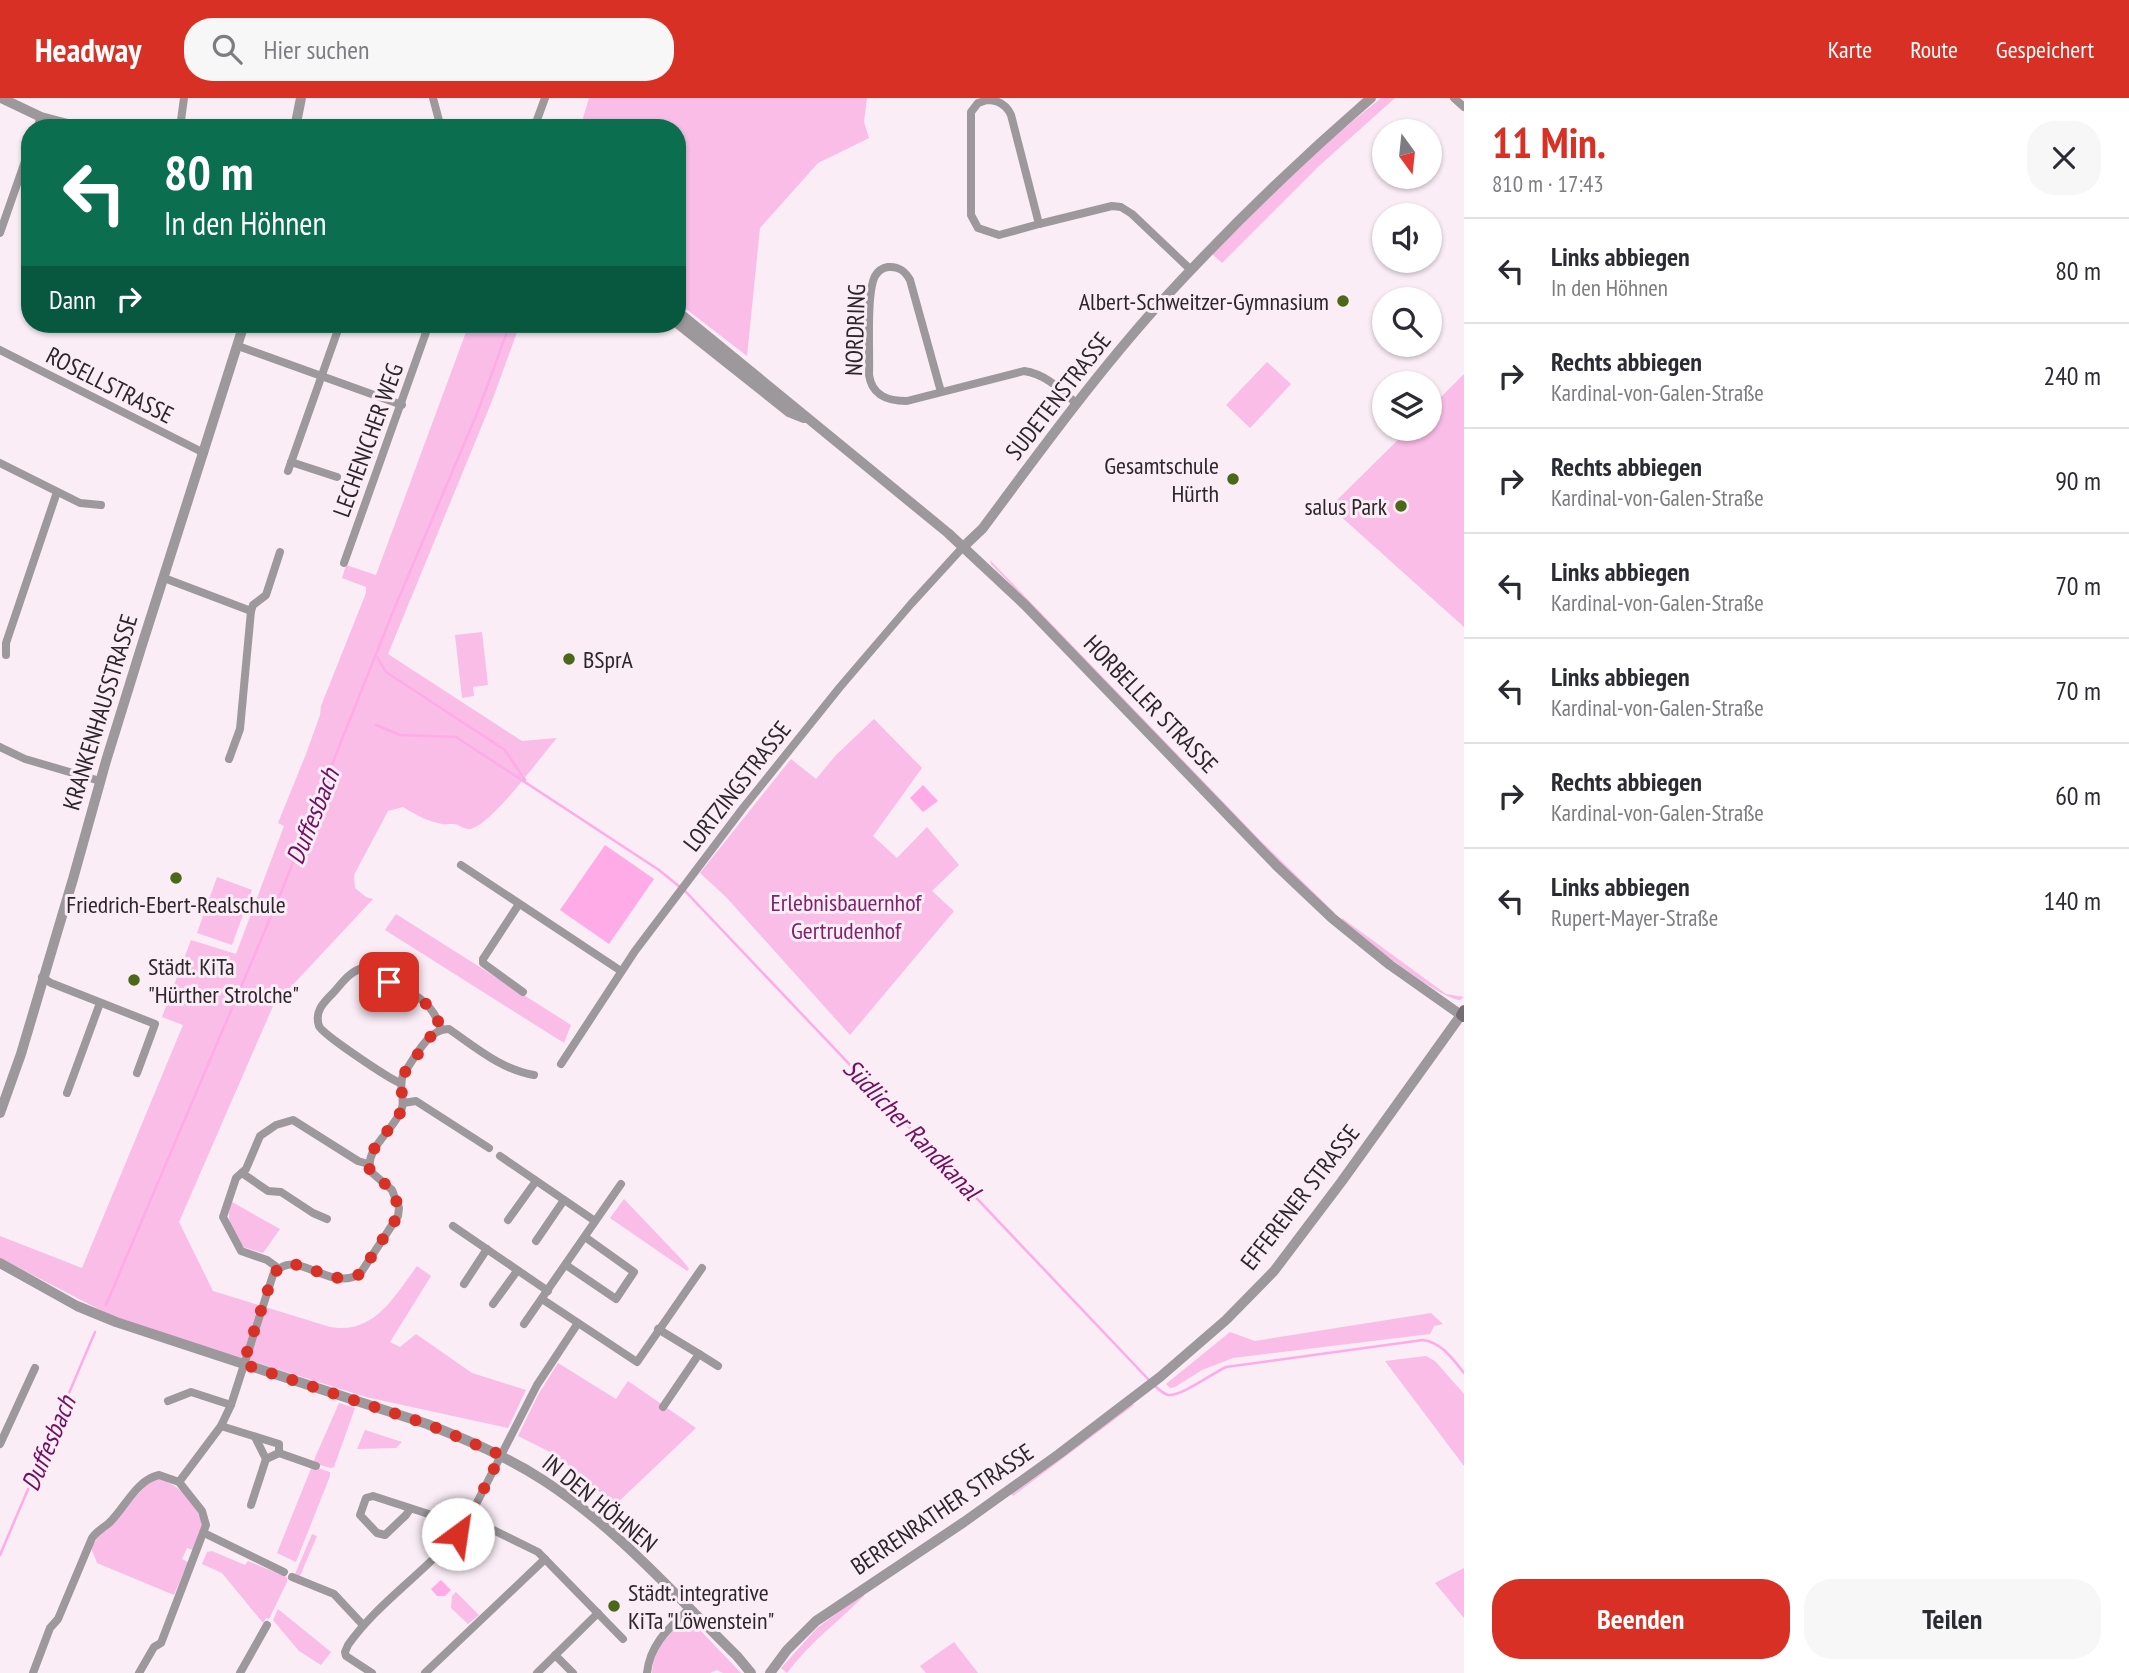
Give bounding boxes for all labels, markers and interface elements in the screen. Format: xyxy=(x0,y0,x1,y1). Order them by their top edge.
search box xyxy=(184,18,674,81)
text: Headway xyxy=(35,28,142,71)
icon: search xyxy=(208,30,246,68)
text: Hier suchen xyxy=(264,33,369,66)
text: Karte xyxy=(1828,34,1872,65)
text: Route xyxy=(1910,34,1958,65)
text: Gespeichert xyxy=(1996,34,2094,65)
text: 11 Min. xyxy=(1492,115,1606,170)
north arrow xyxy=(1372,119,1442,189)
map controls xyxy=(1372,119,1442,441)
button: close xyxy=(2027,121,2101,195)
text: 80 m xyxy=(164,140,253,204)
icon: left xyxy=(49,147,140,238)
text: 810 m · 17:43 xyxy=(1492,169,1604,198)
text: In den Höhnen xyxy=(164,202,327,244)
button: sound xyxy=(1372,203,1442,273)
text: Links abbiegen xyxy=(1551,240,1690,273)
icon: left xyxy=(1492,252,1530,290)
text: 80 m xyxy=(2055,254,2101,287)
text: In den Höhnen xyxy=(1551,273,1668,302)
icon: right xyxy=(110,280,148,318)
text: Dann xyxy=(49,283,96,316)
street label: NORDRING xyxy=(838,283,872,377)
place label: Albert-Schweitzer-Gymnasium xyxy=(1079,286,1329,317)
button: search xyxy=(1372,287,1442,357)
marker: Albert-Schweitzer-Gymnasium xyxy=(1335,293,1351,309)
street label: SUDETENSTRASSE xyxy=(998,326,1118,466)
street label: ROSELLSTRASSE xyxy=(41,340,179,430)
text: Rechts abbiegen xyxy=(1551,345,1702,378)
icon: right xyxy=(1492,357,1530,395)
street label: LECHENICHER WEG xyxy=(326,359,410,521)
text: 240 m xyxy=(2043,359,2101,392)
button: layers xyxy=(1372,371,1442,441)
text: Kardinal-von-Galen-Straße xyxy=(1551,378,1764,407)
place label: Gesamtschule Hürth xyxy=(1104,450,1219,509)
text: Rechts abbiegen xyxy=(1551,450,1702,483)
icon: right xyxy=(1492,462,1530,500)
text: 90 m xyxy=(2055,464,2101,497)
marker: Gesamtschule Hürth xyxy=(1225,471,1241,487)
text: Kardinal-von-Galen-Straße xyxy=(1551,483,1764,512)
place label: salus Park xyxy=(1304,491,1388,522)
marker: salus Park xyxy=(1393,498,1409,514)
text: Links abbiegen xyxy=(1551,555,1690,588)
icon: left xyxy=(1492,567,1530,605)
text: 70 m xyxy=(2055,569,2101,602)
text: Kardinal-von-Galen-Straße xyxy=(1551,588,1764,617)
street label: KRANKENHAUSSTRASSE xyxy=(55,610,145,814)
street label: HORBELLER STRASSE xyxy=(1077,628,1225,780)
place label: BSprA xyxy=(583,644,634,675)
marker: BSprA xyxy=(561,651,577,667)
text: Links abbiegen xyxy=(1551,660,1690,693)
icon: left xyxy=(1492,672,1530,710)
text: 70 m xyxy=(2055,674,2101,707)
text: Kardinal-von-Galen-Straße xyxy=(1551,693,1764,722)
street label: LORTZINGSTRASSE xyxy=(676,715,798,857)
water label: Duffesbach xyxy=(278,762,347,869)
text: Rechts abbiegen xyxy=(1551,765,1702,798)
icon: right xyxy=(1492,777,1530,815)
text: 60 m xyxy=(2055,779,2101,812)
text: Kardinal-von-Galen-Straße xyxy=(1551,798,1764,827)
marker: Friedrich-Ebert-Realschule xyxy=(168,870,184,886)
text: Links abbiegen xyxy=(1551,870,1690,903)
icon: left xyxy=(1492,882,1530,920)
text: 140 m xyxy=(2043,884,2101,917)
park label: Erlebnisbauernhof Gertrudenhof xyxy=(771,887,922,946)
place label: Friedrich-Ebert-Realschule xyxy=(66,889,286,920)
text: Rupert-Mayer-Straße xyxy=(1551,903,1718,932)
place label: Städt. KiTa "Hürther Strolche" xyxy=(148,951,299,1010)
pin xyxy=(359,952,419,1012)
icon: arrive xyxy=(370,963,408,1001)
marker: Städt. KiTa "Hürther Strolche" xyxy=(126,972,142,988)
water label: Südlicher Randkanal xyxy=(836,1052,990,1209)
street label: EFFERENER STRASSE xyxy=(1234,1118,1366,1276)
water label: Duffesbach xyxy=(13,1389,83,1495)
street label: BERRENRATHER STRASSE xyxy=(845,1436,1039,1582)
street label: IN DEN HÖHNEN xyxy=(536,1447,664,1559)
position arrow xyxy=(421,1497,495,1571)
place label: Städt. integrative KiTa "Löwenstein" xyxy=(628,1577,774,1636)
button: Beenden xyxy=(1492,1579,1790,1659)
button: Teilen xyxy=(1804,1579,2101,1659)
marker: Städt. integrative KiTa "Löwenstein" xyxy=(606,1598,622,1614)

